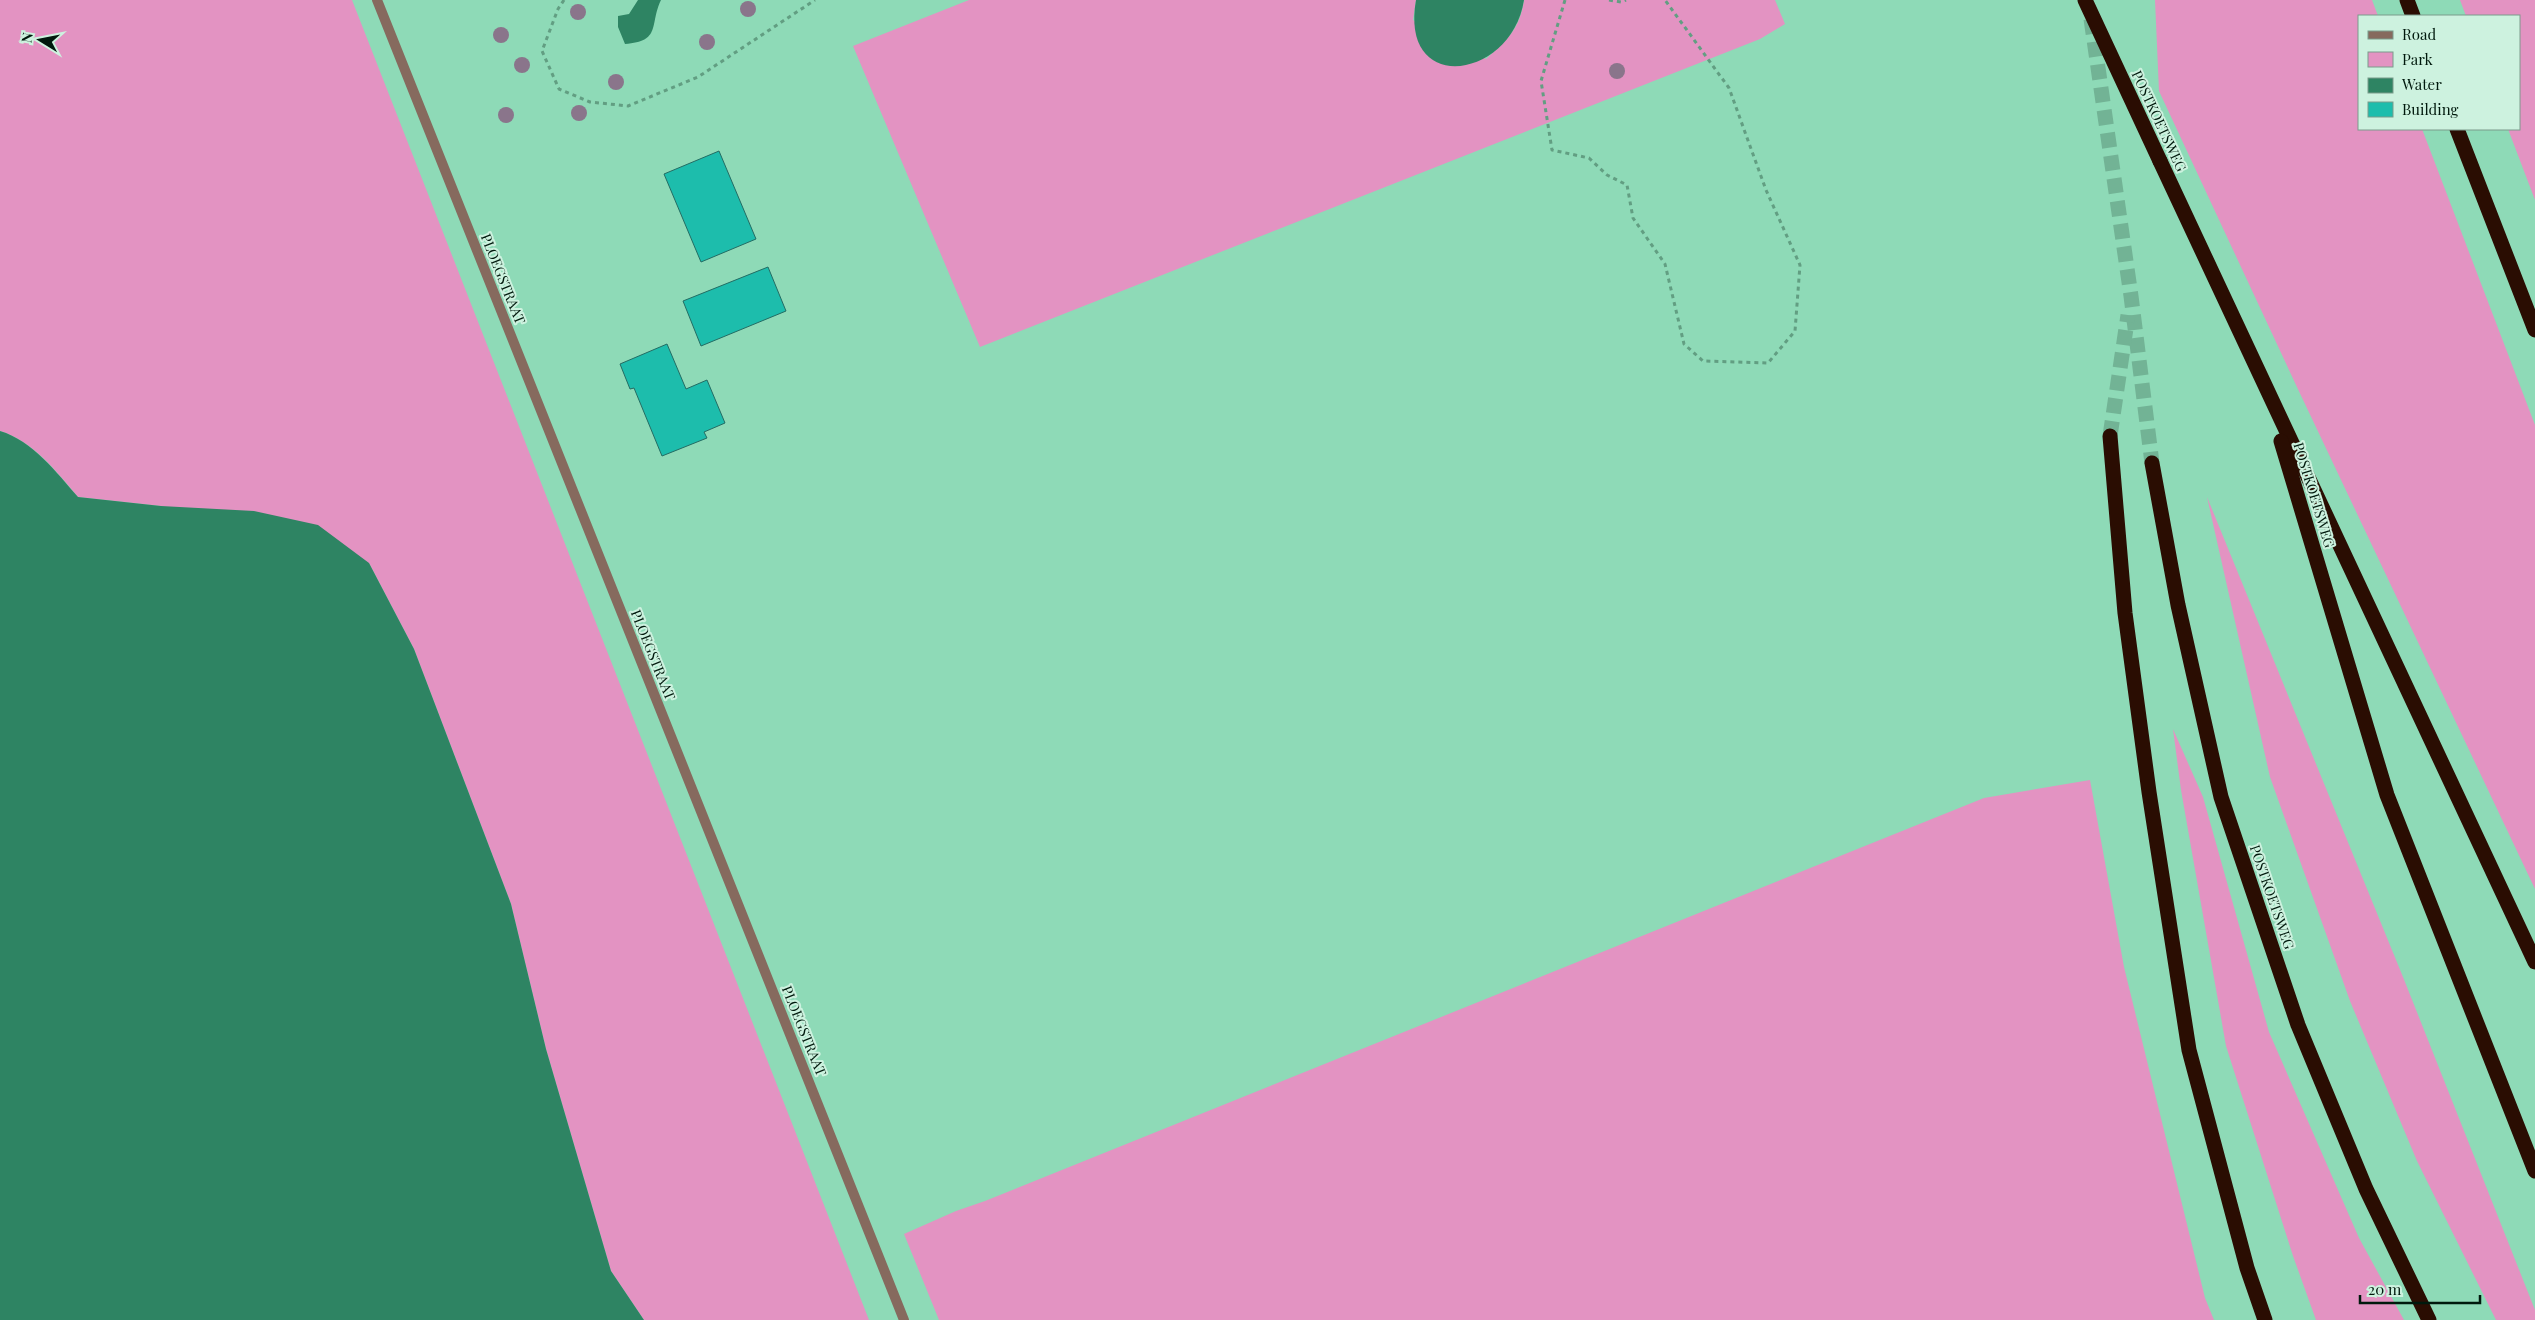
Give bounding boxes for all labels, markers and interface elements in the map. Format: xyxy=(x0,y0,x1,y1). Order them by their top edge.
north arrow xyxy=(15,15,65,65)
legend xyxy=(2358,15,2520,130)
text: Road xyxy=(2402,24,2436,44)
text: N xyxy=(16,31,37,44)
text: Park xyxy=(2402,49,2434,69)
street label: POSTKOETSWEG xyxy=(2128,67,2191,175)
text: Water xyxy=(2401,74,2442,94)
text: Building xyxy=(2402,99,2459,119)
street label: PLOEGSTRAAT xyxy=(477,231,530,327)
street label: POSTKOETSWEG xyxy=(2289,440,2340,550)
street label: PLOEGSTRAAT xyxy=(627,607,680,703)
street label: POSTKOETSWEG xyxy=(2246,842,2299,952)
street label: PLOEGSTRAAT xyxy=(778,983,831,1079)
scale bar xyxy=(2360,1272,2480,1304)
text: 20 m xyxy=(2368,1279,2402,1299)

